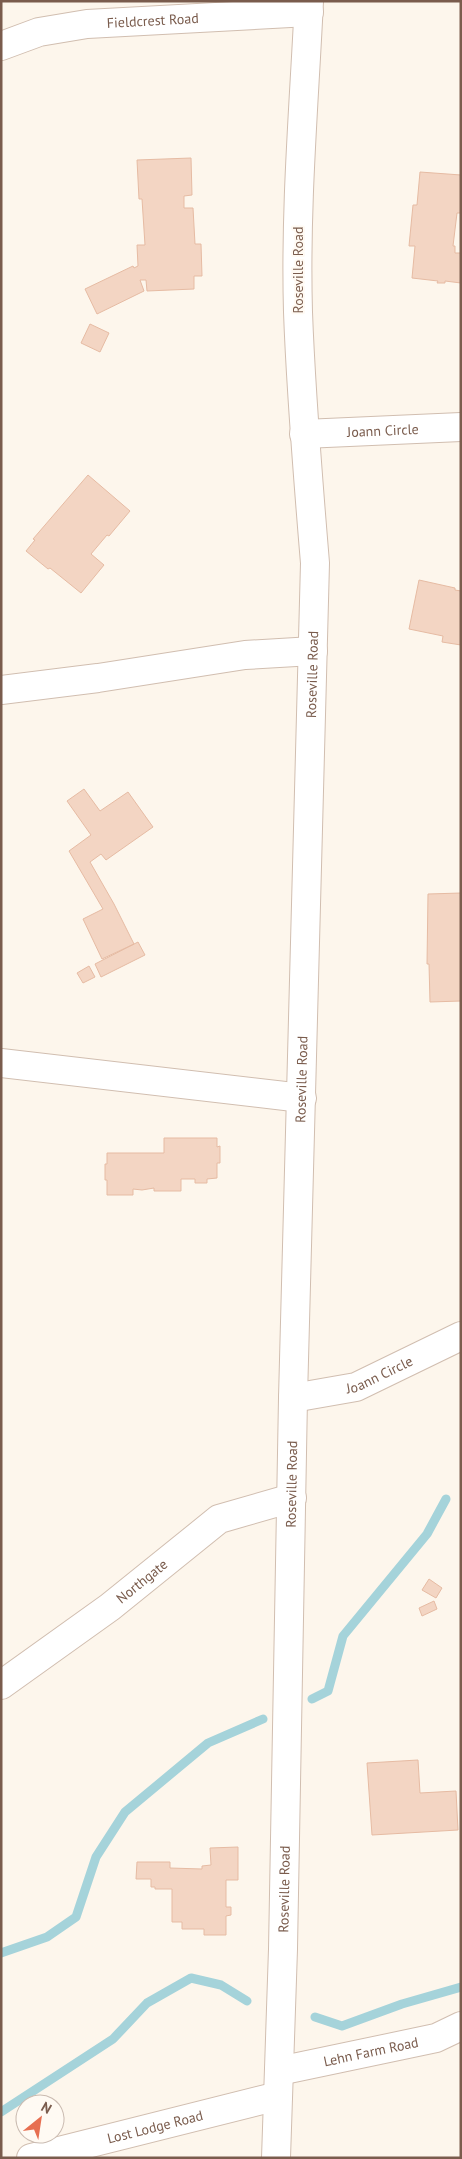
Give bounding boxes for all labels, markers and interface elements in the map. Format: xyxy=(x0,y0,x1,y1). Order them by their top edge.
street label: Fieldcrest Road xyxy=(106,9,199,32)
street label: Roseville Road xyxy=(289,226,307,314)
street label: Joann Circle xyxy=(346,420,419,441)
street label: Roseville Road xyxy=(302,631,322,718)
street label: Roseville Road xyxy=(291,1036,312,1123)
street label: Joann Circle xyxy=(344,1352,416,1398)
street label: Roseville Road xyxy=(282,1440,301,1528)
street label: Northgate xyxy=(113,1555,171,1607)
street label: Roseville Road xyxy=(274,1845,294,1933)
street label: Lehn Farm Road xyxy=(322,2033,420,2070)
north arrow xyxy=(15,2094,65,2144)
text: N xyxy=(38,2098,55,2118)
street label: Lost Lodge Road xyxy=(105,2106,205,2147)

